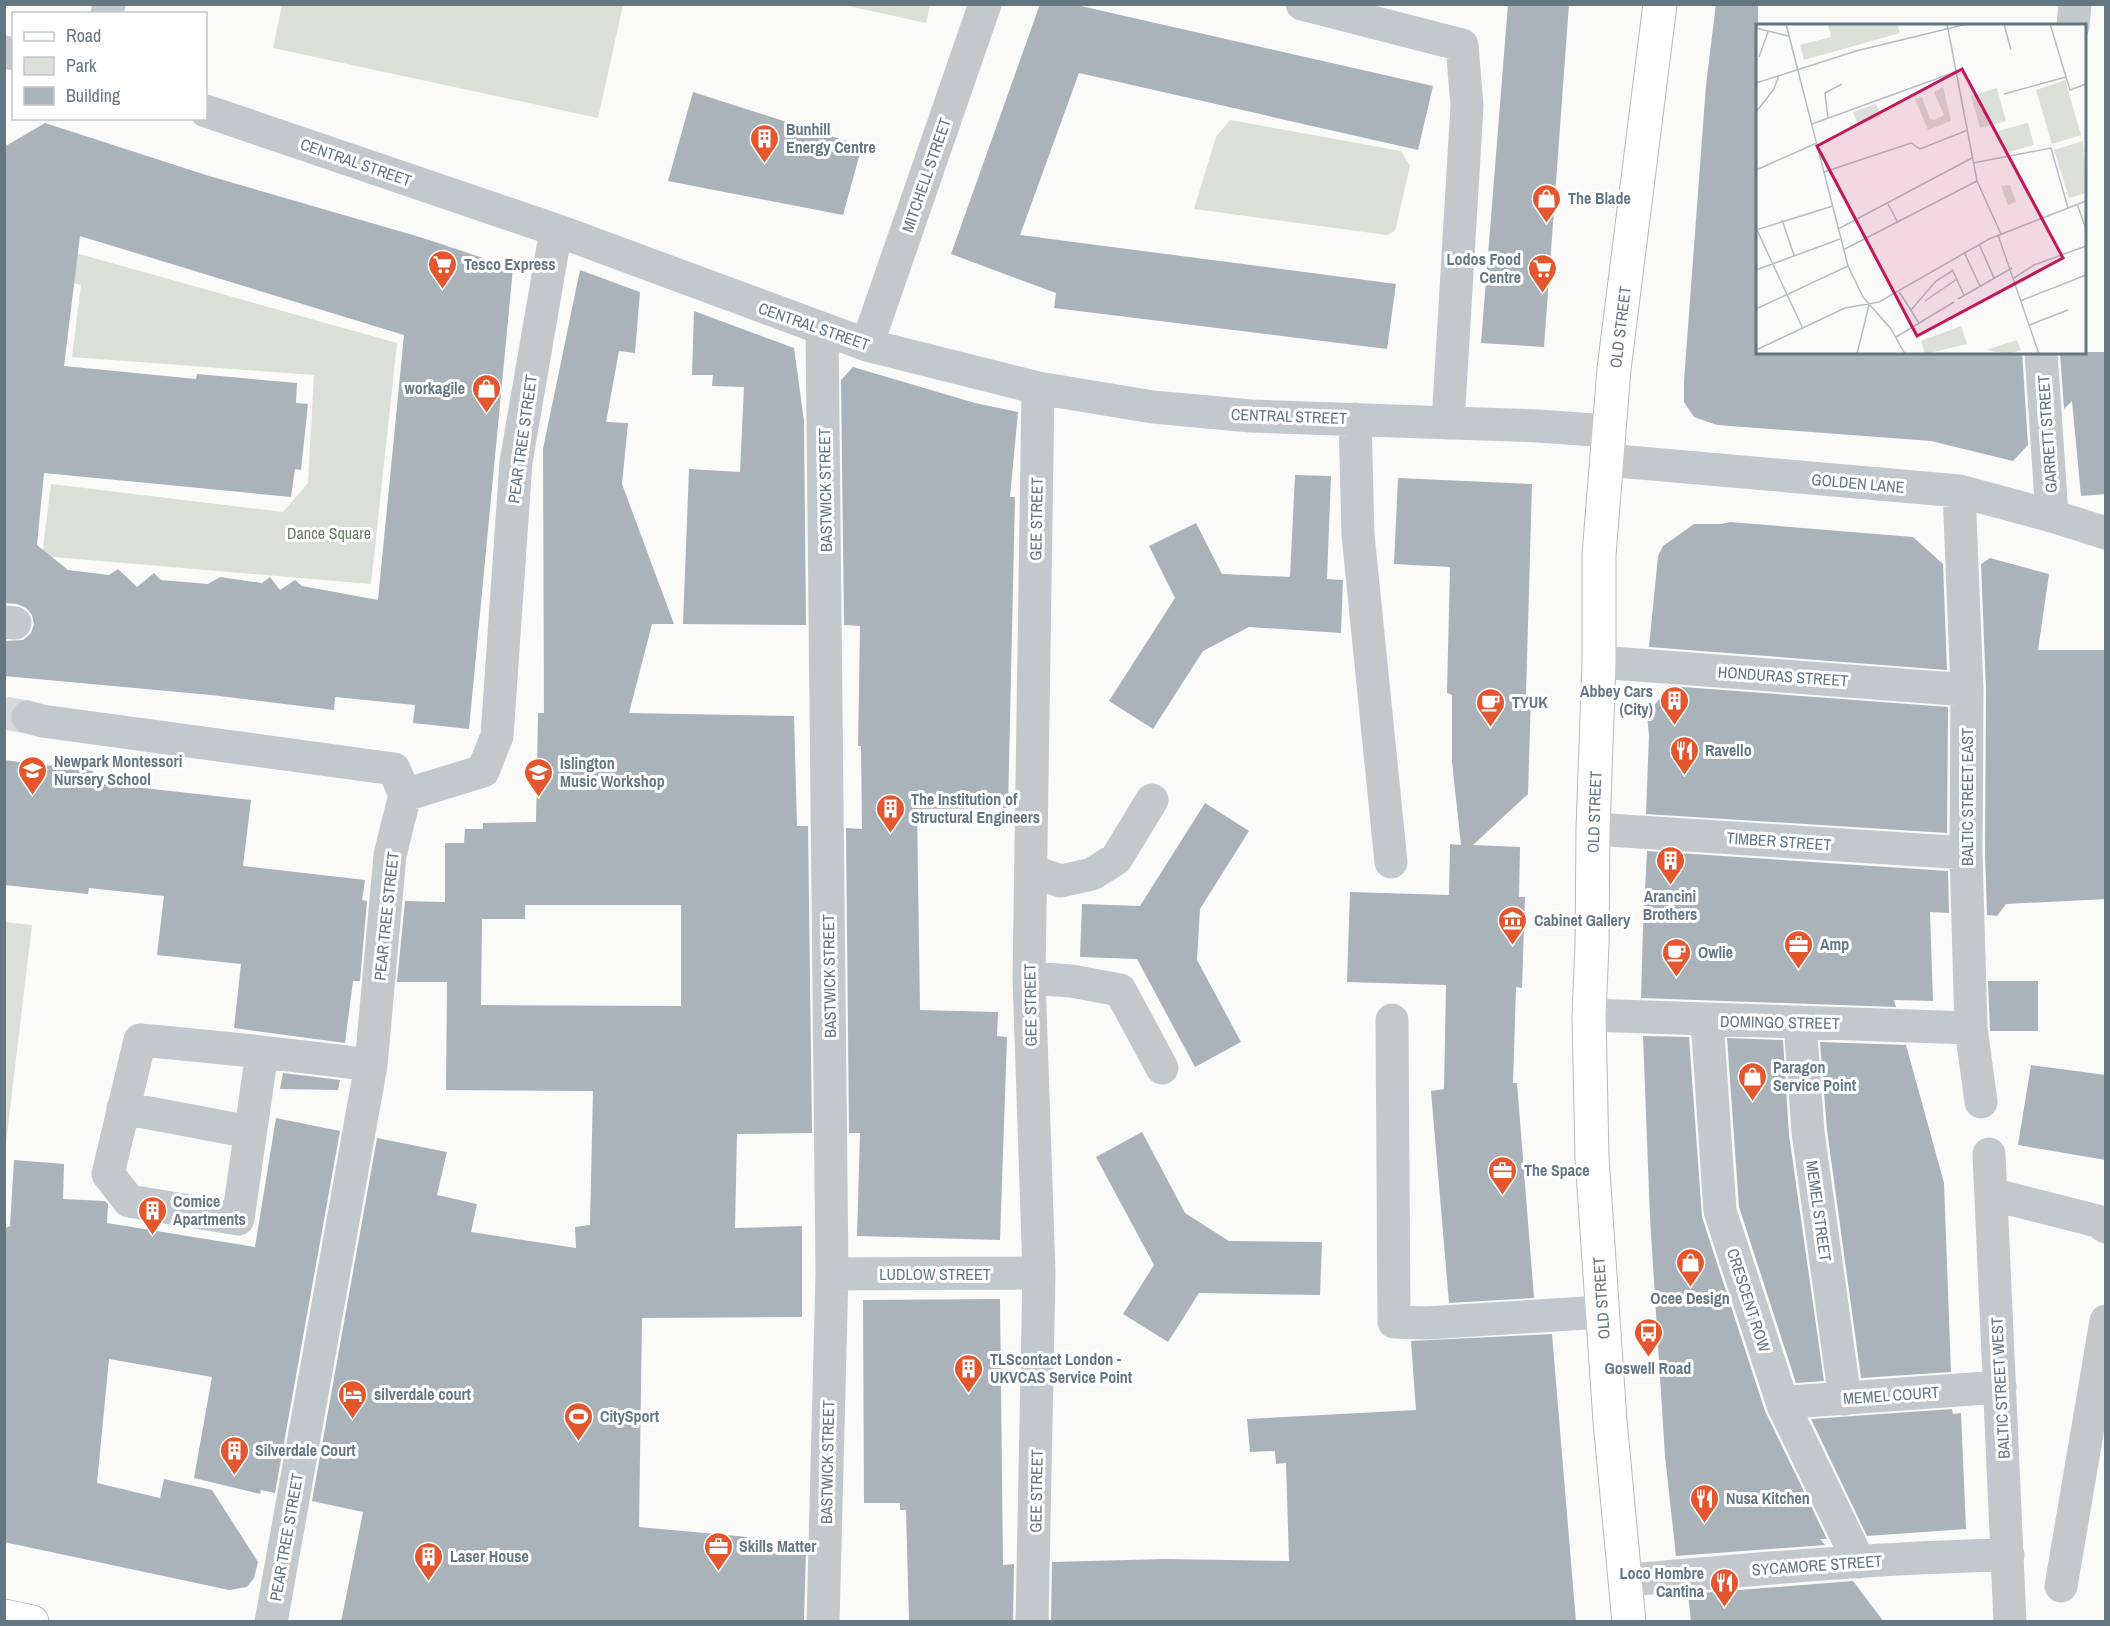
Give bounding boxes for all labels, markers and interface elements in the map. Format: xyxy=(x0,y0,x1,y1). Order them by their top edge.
legend xyxy=(12,12,207,120)
text: Road xyxy=(66,23,101,48)
inset map xyxy=(1756,24,2086,354)
text: Park xyxy=(66,53,97,78)
text: Building xyxy=(66,83,121,108)
street label: MITCHELL STREET xyxy=(896,115,956,235)
place label: Bunhill Energy Centre xyxy=(786,118,876,158)
building icon: Bunhill Energy Centre xyxy=(749,122,781,164)
street label: CENTRAL STREET xyxy=(297,133,415,191)
shop icon: The Blade xyxy=(1531,182,1563,224)
place label: The Blade xyxy=(1568,187,1631,209)
supermarket icon: Tesco Express xyxy=(427,248,459,290)
place label: Lodos Food Centre xyxy=(1447,248,1521,288)
supermarket icon: Lodos Food Centre xyxy=(1526,252,1558,294)
place label: Tesco Express xyxy=(464,253,556,275)
street label: OLD STREET xyxy=(1604,285,1636,369)
street label: CENTRAL STREET xyxy=(755,297,873,355)
shop icon: workagile xyxy=(470,372,502,414)
street label: PEAR TREE STREET xyxy=(502,373,542,505)
street label: GARRETT STREET xyxy=(2032,374,2062,494)
place label: workagile xyxy=(404,377,465,399)
street label: CENTRAL STREET xyxy=(1231,403,1347,429)
street label: BASTWICK STREET xyxy=(813,428,837,552)
street label: GOLDEN LANE xyxy=(1811,468,1905,498)
street label: GEE STREET xyxy=(1024,477,1048,561)
park label: Dance Square xyxy=(287,522,371,544)
street label: HONDURAS STREET xyxy=(1717,660,1849,692)
place label: Abbey Cars (City) xyxy=(1580,680,1653,720)
building icon: Abbey Cars (City) xyxy=(1658,684,1690,726)
cafe icon: TYUK xyxy=(1475,686,1507,728)
place label: TYUK xyxy=(1512,691,1548,713)
street label: BALTIC STREET EAST xyxy=(1956,728,1978,866)
restaurant icon: Ravello xyxy=(1668,734,1700,776)
place label: Ravello xyxy=(1705,739,1752,761)
place label: Newpark Montessori Nursery School xyxy=(54,750,182,790)
place label: Islington Music Workshop xyxy=(560,752,665,792)
school or university icon: Newpark Montessori Nursery School xyxy=(17,754,49,796)
school or university icon: Islington Music Workshop xyxy=(523,756,555,798)
street label: OLD STREET xyxy=(1582,770,1606,854)
place label: The Institution of Structural Engineers xyxy=(911,788,1040,828)
building icon: The Institution of Structural Engineers xyxy=(874,792,906,834)
street label: TIMBER STREET xyxy=(1726,826,1832,856)
building icon: Arancini Brothers xyxy=(1654,844,1686,886)
street label: PEAR TREE STREET xyxy=(368,850,404,982)
place label: Arancini Brothers xyxy=(1643,885,1697,925)
museum icon: Cabinet Gallery xyxy=(1497,904,1529,946)
place label: Cabinet Gallery xyxy=(1534,909,1631,931)
street label: BASTWICK STREET xyxy=(817,914,841,1038)
office icon: Amp xyxy=(1783,928,1815,970)
place label: Amp xyxy=(1820,933,1849,955)
cafe icon: Owlie xyxy=(1661,936,1693,978)
place label: Owlie xyxy=(1698,941,1733,963)
street label: GEE STREET xyxy=(1018,963,1042,1047)
street label: DOMINGO STREET xyxy=(1720,1010,1840,1034)
place label: Paragon Service Point xyxy=(1773,1056,1857,1096)
shop icon: Paragon Service Point xyxy=(1736,1060,1768,1102)
office icon: The Space xyxy=(1487,1154,1519,1196)
place label: The Space xyxy=(1524,1159,1590,1181)
street label: MEMEL STREET xyxy=(1801,1159,1837,1263)
place label: Comice Apartments xyxy=(173,1190,246,1230)
building icon: Comice Apartments xyxy=(136,1194,168,1236)
street label: CRESCENT ROW xyxy=(1722,1245,1776,1355)
shop icon: Ocee Design xyxy=(1674,1246,1706,1288)
street label: OLD STREET xyxy=(1587,1256,1615,1340)
street label: LUDLOW STREET xyxy=(879,1263,991,1285)
place label: Ocee Design xyxy=(1650,1287,1730,1309)
bus stop icon: Goswell Road xyxy=(1632,1316,1664,1358)
street label: BALTIC STREET WEST xyxy=(1985,1317,2015,1459)
place label: TLScontact London - UKVCAS Service Point xyxy=(990,1348,1133,1388)
building icon: TLScontact London - UKVCAS Service Point xyxy=(953,1352,985,1394)
place label: Goswell Road xyxy=(1605,1357,1691,1379)
hotel icon: silverdale court xyxy=(337,1378,369,1420)
street label: MEMEL COURT xyxy=(1842,1381,1940,1409)
place label: silverdale court xyxy=(374,1383,472,1405)
sports icon: CitySport xyxy=(563,1400,595,1442)
street label: BASTWICK STREET xyxy=(815,1400,839,1524)
place label: CitySport xyxy=(600,1405,660,1427)
building icon: Silverdale Court xyxy=(218,1434,250,1476)
place label: Silverdale Court xyxy=(255,1439,356,1461)
street label: GEE STREET xyxy=(1024,1449,1048,1533)
street label: PEAR TREE STREET xyxy=(264,1471,308,1603)
restaurant icon: Nusa Kitchen xyxy=(1689,1482,1721,1524)
place label: Nusa Kitchen xyxy=(1726,1487,1810,1509)
office icon: Skills Matter xyxy=(702,1530,734,1572)
place label: Skills Matter xyxy=(739,1535,817,1557)
building icon: Laser House xyxy=(413,1540,445,1582)
place label: Laser House xyxy=(450,1545,529,1567)
street label: SYCAMORE STREET xyxy=(1751,1549,1883,1581)
place label: Loco Hombre Cantina xyxy=(1619,1562,1705,1602)
restaurant icon: Loco Hombre Cantina xyxy=(1709,1566,1741,1608)

